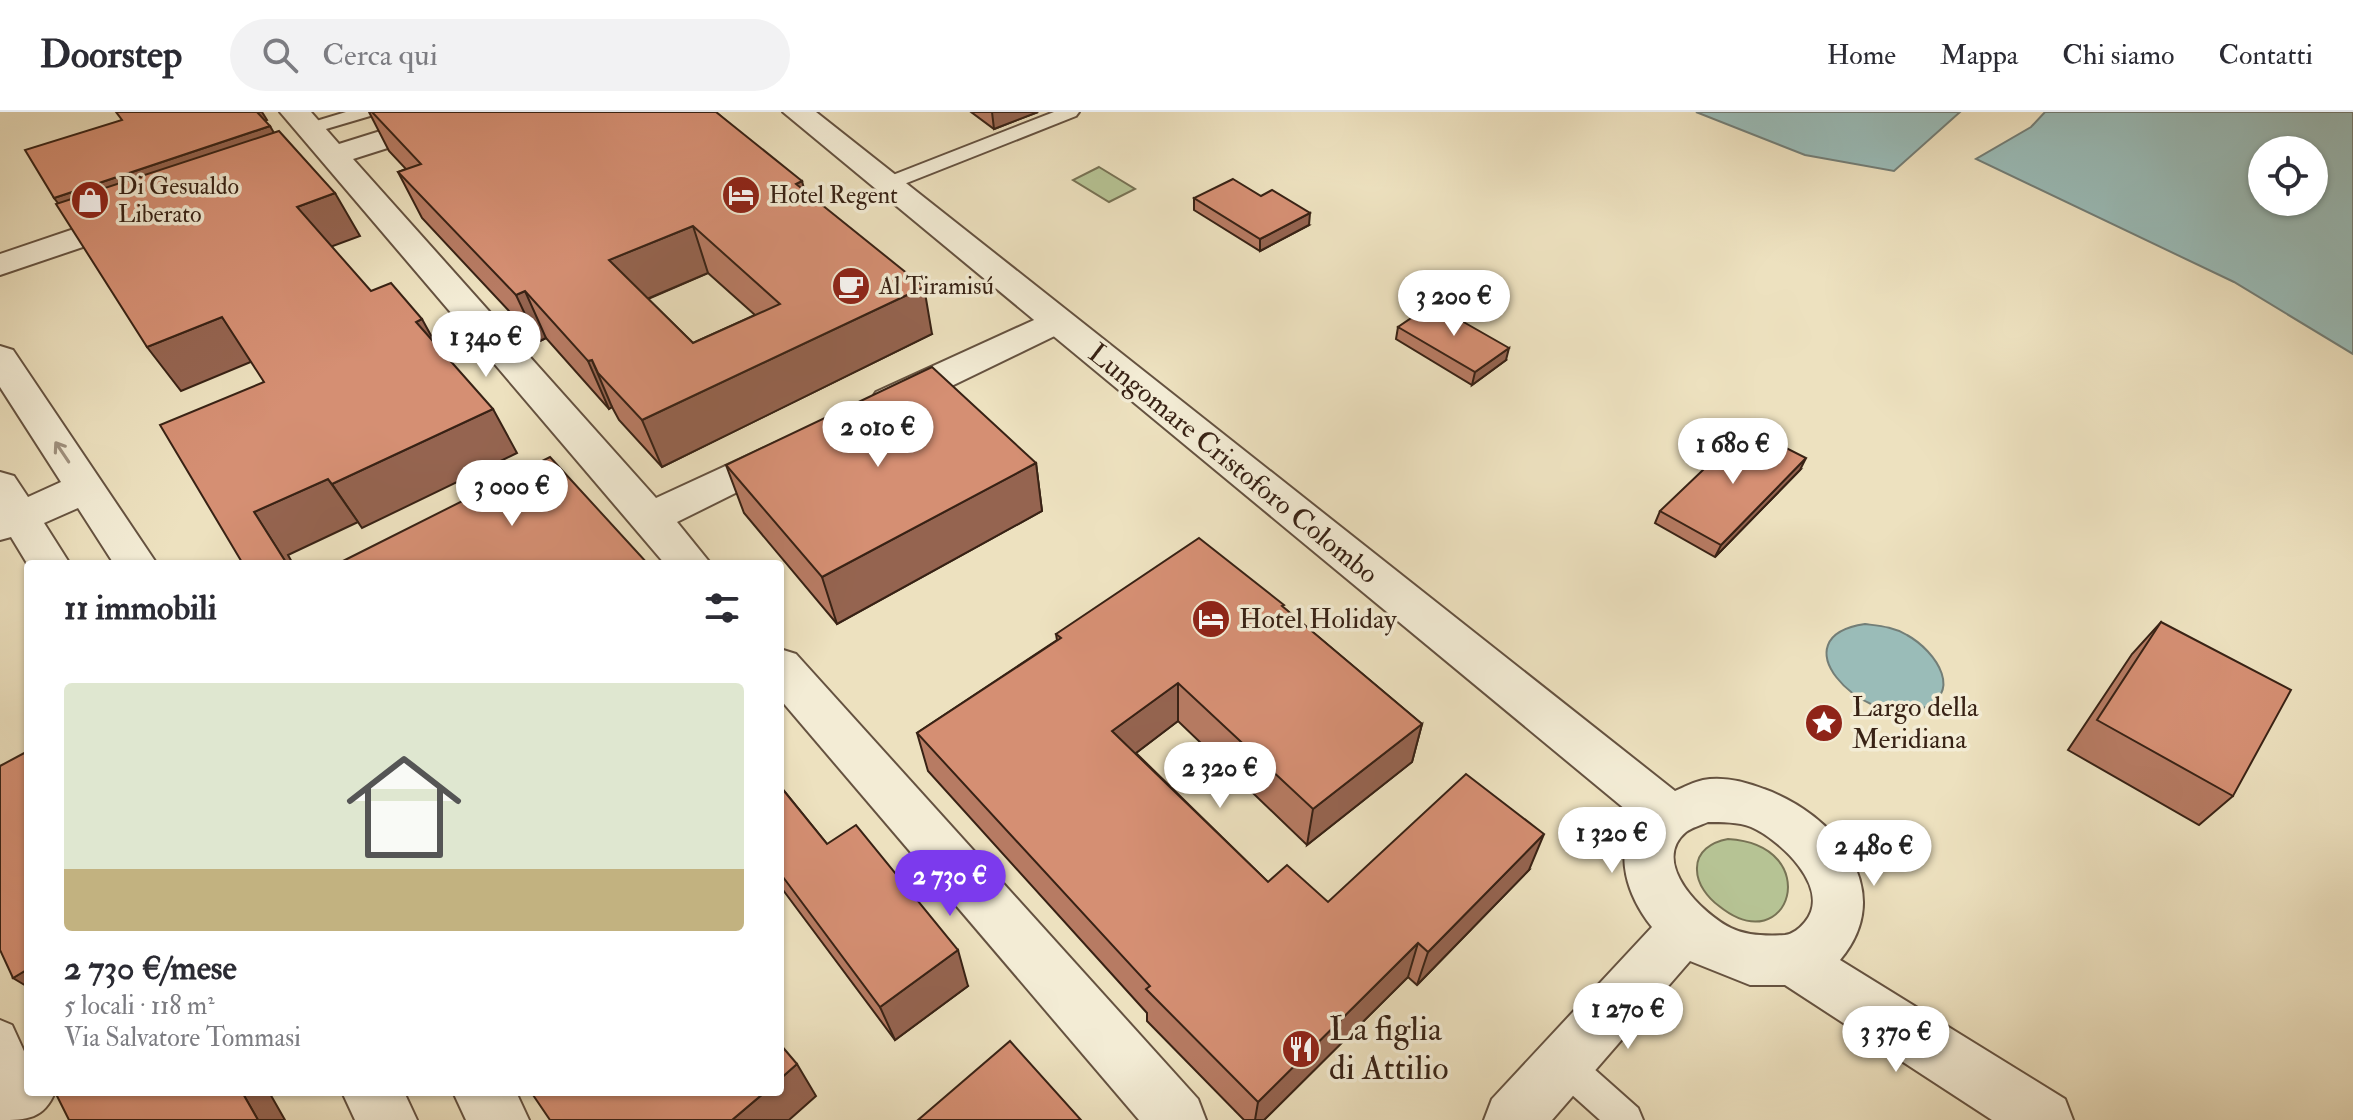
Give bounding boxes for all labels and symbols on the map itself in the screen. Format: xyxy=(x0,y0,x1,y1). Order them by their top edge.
place label: Di Gesualdo Liberato xyxy=(118,171,239,230)
hotel icon: Hotel Regent xyxy=(720,174,762,216)
shop icon: Di Gesualdo Liberato xyxy=(69,179,111,221)
place label: Hotel Regent xyxy=(769,180,898,211)
cafe icon: Al Tiramisú xyxy=(830,265,872,307)
pin: 3 200 € xyxy=(1380,270,1528,338)
place label: Al Tiramisú xyxy=(878,271,994,302)
pin: 1 340 € xyxy=(412,311,560,379)
street label: Lungomare Cristoforo Colombo xyxy=(1081,336,1385,592)
pin: 2 010 € xyxy=(804,401,952,469)
pin: 1 680 € xyxy=(1659,418,1807,486)
one-way arrow xyxy=(54,442,70,464)
pin: 3 000 € xyxy=(438,460,586,528)
hotel icon: Hotel Holiday xyxy=(1190,598,1232,640)
place label: Hotel Holiday xyxy=(1239,602,1397,637)
place label: Largo della Meridiana xyxy=(1852,690,1979,757)
place icon: Largo della Meridiana xyxy=(1803,702,1845,744)
pin: 2 320 € xyxy=(1146,742,1294,810)
pin: 1 320 € xyxy=(1538,807,1686,875)
pin: 2 480 € xyxy=(1800,820,1948,888)
pin: 2 730 € xyxy=(876,850,1024,918)
pin: 1 270 € xyxy=(1554,983,1702,1051)
pin: 3 370 € xyxy=(1822,1006,1970,1074)
place label: La figlia di Attilio xyxy=(1329,1008,1449,1090)
restaurant icon: La figlia di Attilio xyxy=(1280,1028,1322,1070)

